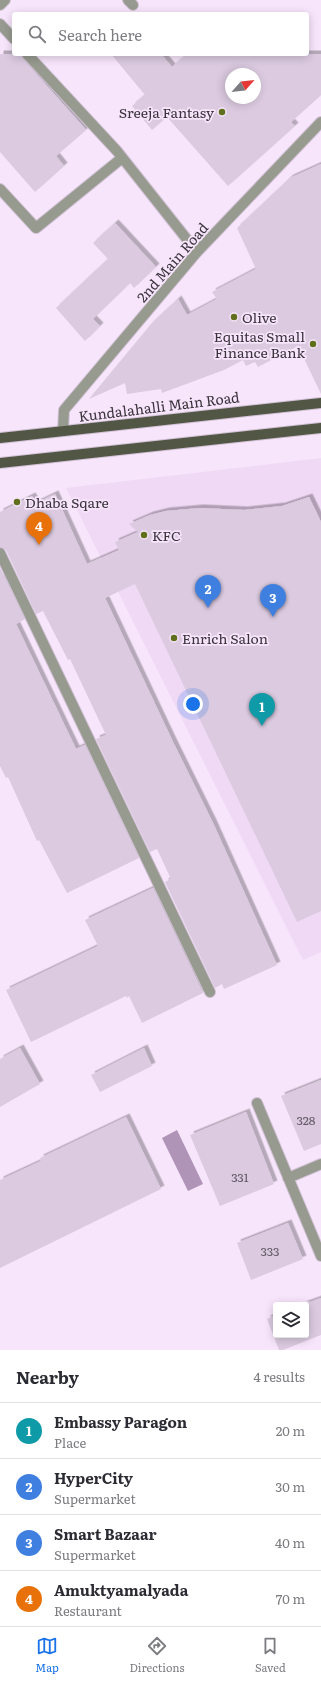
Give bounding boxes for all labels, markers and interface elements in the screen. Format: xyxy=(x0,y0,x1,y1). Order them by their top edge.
search box xyxy=(12,12,309,56)
icon: search xyxy=(26,23,48,45)
text: Search here xyxy=(58,23,142,46)
north arrow xyxy=(225,68,261,104)
place label: Sreeja Fantasy xyxy=(119,102,215,122)
marker: Sreeja Fantasy xyxy=(217,107,227,117)
street label: 2nd Main Road xyxy=(132,218,213,306)
place label: Olive xyxy=(242,307,277,327)
marker: Olive xyxy=(229,312,239,322)
place label: Equitas Small Finance Bank xyxy=(214,326,305,362)
marker: Equitas Small Finance Bank xyxy=(308,339,318,349)
street label: Kundalahalli Main Road xyxy=(77,386,241,426)
place label: Dhaba Sqare xyxy=(25,492,109,512)
marker: Dhaba Sqare xyxy=(12,497,22,507)
pin: 4 xyxy=(26,512,52,545)
place label: KFC xyxy=(152,525,181,545)
marker: KFC xyxy=(139,530,149,540)
pin: 2 xyxy=(195,575,221,608)
pin: 3 xyxy=(260,584,286,617)
place label: Enrich Salon xyxy=(182,628,268,648)
marker: Enrich Salon xyxy=(169,633,179,643)
pin: 1 xyxy=(249,693,275,726)
your location xyxy=(183,694,203,714)
house number: 328 xyxy=(297,1111,316,1129)
house number: 331 xyxy=(231,1168,249,1186)
house number: 333 xyxy=(261,1242,279,1260)
map controls xyxy=(273,1302,309,1338)
button: layers xyxy=(273,1302,309,1338)
text: Nearby xyxy=(16,1364,79,1389)
text: 4 results xyxy=(254,1367,305,1386)
text: Embassy Paragon xyxy=(54,1410,187,1433)
text: 1 xyxy=(26,1421,32,1440)
text: 20 m xyxy=(276,1421,305,1440)
text: Place xyxy=(54,1433,86,1452)
text: HyperCity xyxy=(54,1466,133,1489)
text: 2 xyxy=(26,1477,32,1496)
text: 30 m xyxy=(275,1477,305,1496)
text: Supermarket xyxy=(54,1489,136,1508)
text: Smart Bazaar xyxy=(54,1522,157,1545)
text: 3 xyxy=(25,1533,33,1552)
text: 40 m xyxy=(275,1533,305,1552)
text: Supermarket xyxy=(54,1545,136,1564)
text: Amuktyamalyada xyxy=(54,1578,188,1601)
text: 4 xyxy=(25,1589,33,1608)
text: 70 m xyxy=(276,1589,305,1608)
text: Restaurant xyxy=(54,1601,122,1620)
tab: Map xyxy=(35,1635,59,1675)
tab: Directions xyxy=(129,1635,184,1675)
tab: Saved xyxy=(255,1635,286,1675)

